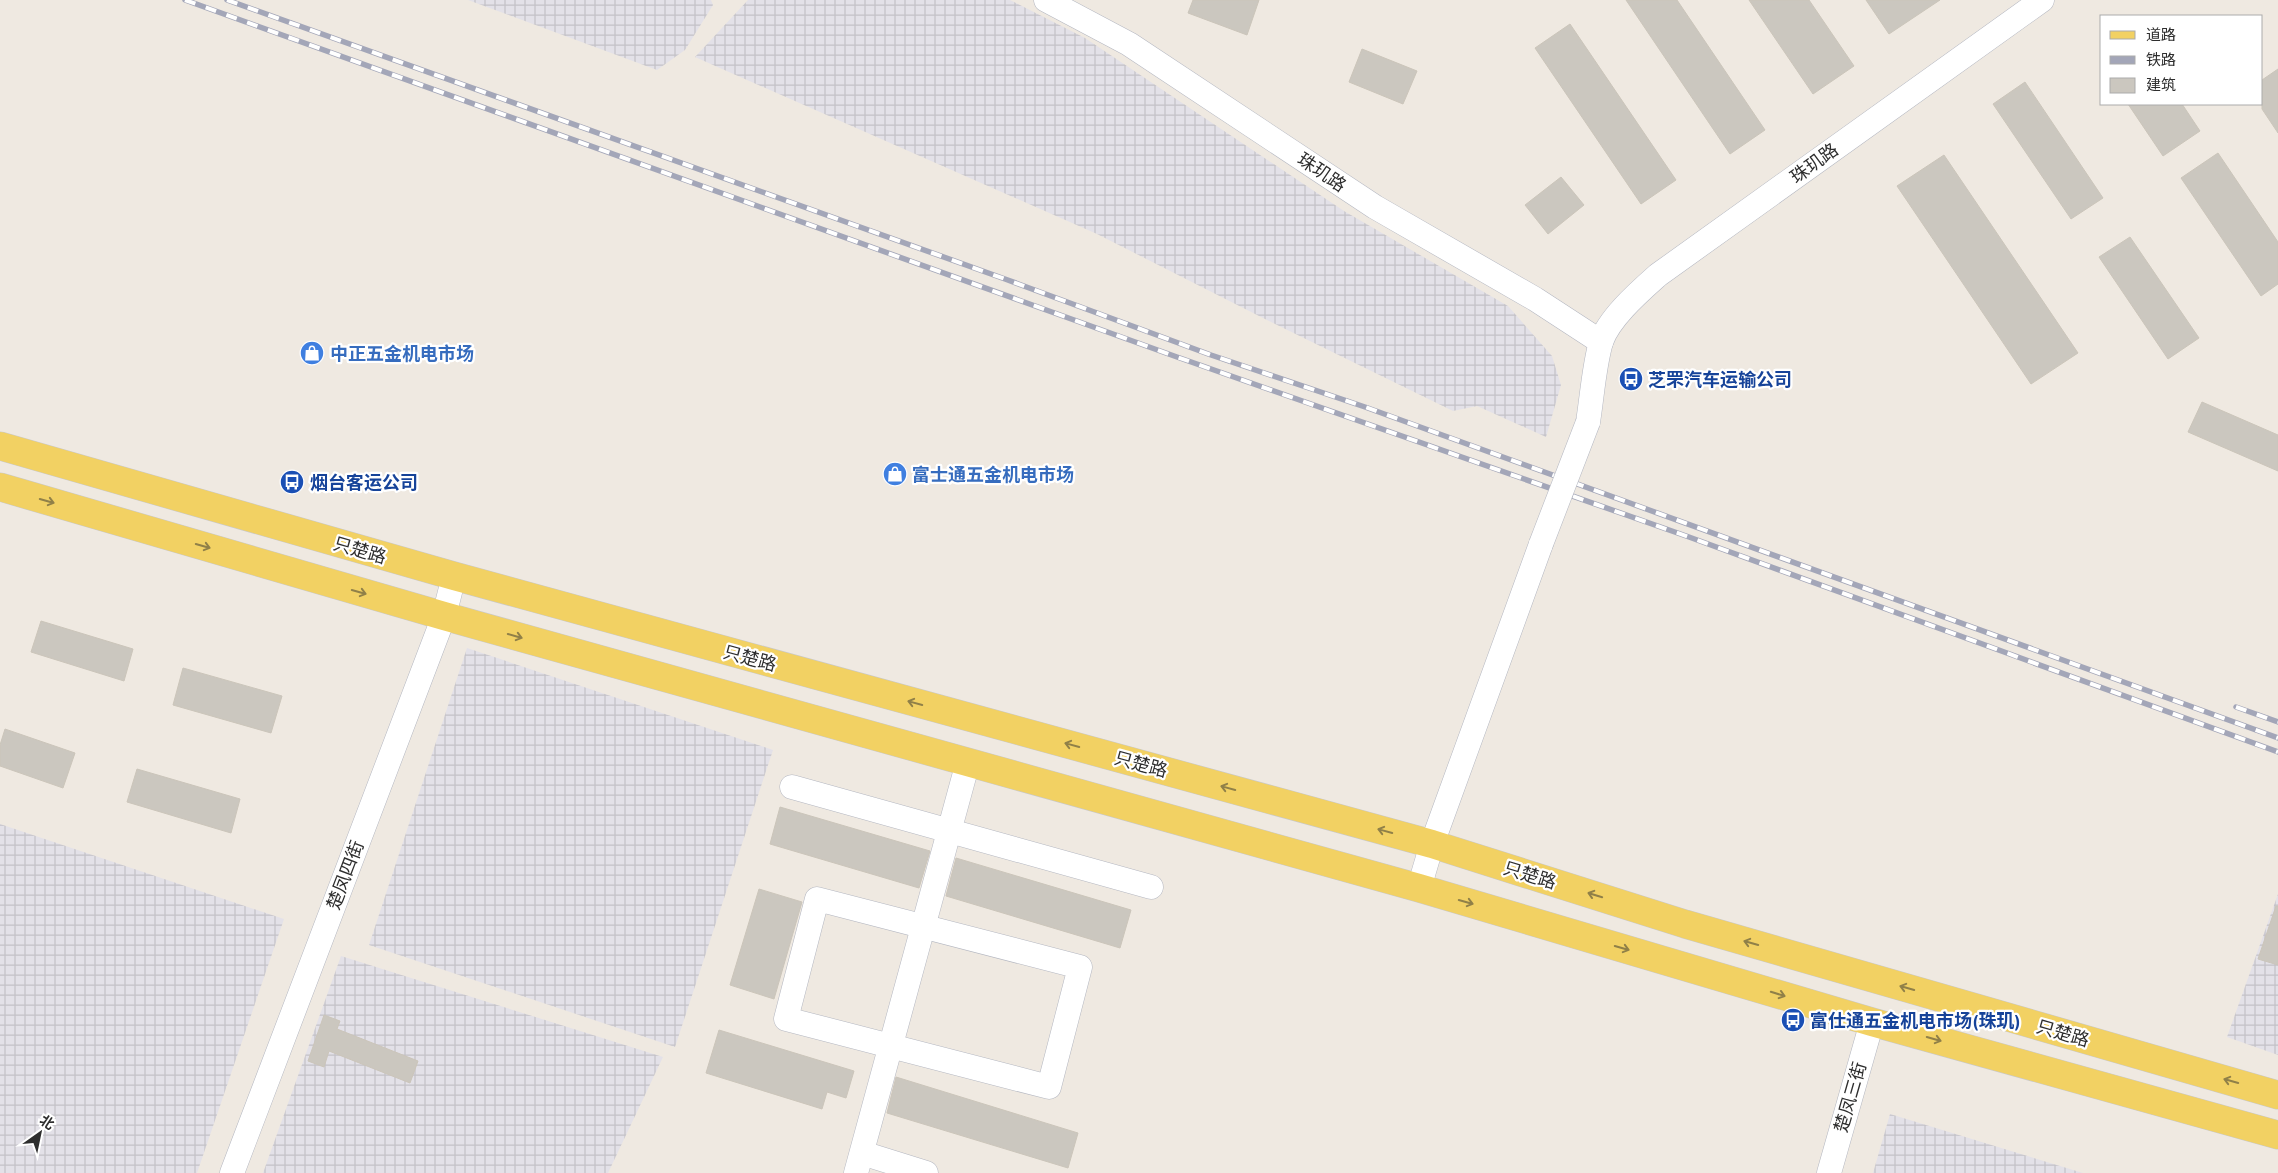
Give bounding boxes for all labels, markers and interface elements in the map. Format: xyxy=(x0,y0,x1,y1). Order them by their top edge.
legend xyxy=(2100,15,2263,105)
text: 道路 xyxy=(2146,25,2176,44)
text: 铁路 xyxy=(2146,50,2176,69)
text: 建筑 xyxy=(2146,75,2176,94)
street label: 珠玑路 xyxy=(1785,138,1843,188)
street label: 珠玑路 xyxy=(1293,147,1351,197)
shop icon: 中正五金机电市场 xyxy=(299,340,325,366)
place label: 中正五金机电市场 xyxy=(330,342,474,365)
bus stop icon: 芝罘汽车运输公司 xyxy=(1618,366,1644,392)
place label: 芝罘汽车运输公司 xyxy=(1648,368,1792,391)
shop icon: 富士通五金机电市场 xyxy=(882,461,908,487)
place label: 富士通五金机电市场 xyxy=(912,463,1074,486)
bus stop icon: 烟台客运公司 xyxy=(279,469,305,495)
place label: 烟台客运公司 xyxy=(310,471,418,494)
one-way arrow xyxy=(38,497,54,506)
street label: 只楚路 xyxy=(331,532,389,568)
one-way arrow xyxy=(194,542,210,552)
one-way arrow xyxy=(350,587,366,597)
one-way arrow xyxy=(507,632,523,642)
street label: 只楚路 xyxy=(721,640,779,676)
one-way arrow xyxy=(907,697,923,707)
one-way arrow xyxy=(1064,740,1080,750)
street label: 只楚路 xyxy=(1112,746,1170,782)
one-way arrow xyxy=(1221,783,1237,793)
one-way arrow xyxy=(1378,826,1394,835)
street label: 楚凤四街 xyxy=(321,837,369,913)
street label: 只楚路 xyxy=(1501,856,1559,894)
one-way arrow xyxy=(1588,890,1604,900)
one-way arrow xyxy=(1457,897,1473,907)
one-way arrow xyxy=(1743,937,1759,947)
one-way arrow xyxy=(1613,943,1629,953)
one-way arrow xyxy=(1899,982,1915,992)
one-way arrow xyxy=(1769,989,1785,999)
bus stop icon: 富仕通五金机电市场(珠玑) xyxy=(1780,1007,1806,1033)
place label: 富仕通五金机电市场(珠玑) xyxy=(1810,1009,2021,1032)
street label: 只楚路 xyxy=(2034,1015,2092,1051)
one-way arrow xyxy=(1925,1035,1941,1044)
street label: 楚凤三街 xyxy=(1829,1059,1871,1135)
one-way arrow xyxy=(2224,1076,2240,1086)
north arrow xyxy=(15,1108,65,1158)
text: 北 xyxy=(36,1111,58,1133)

